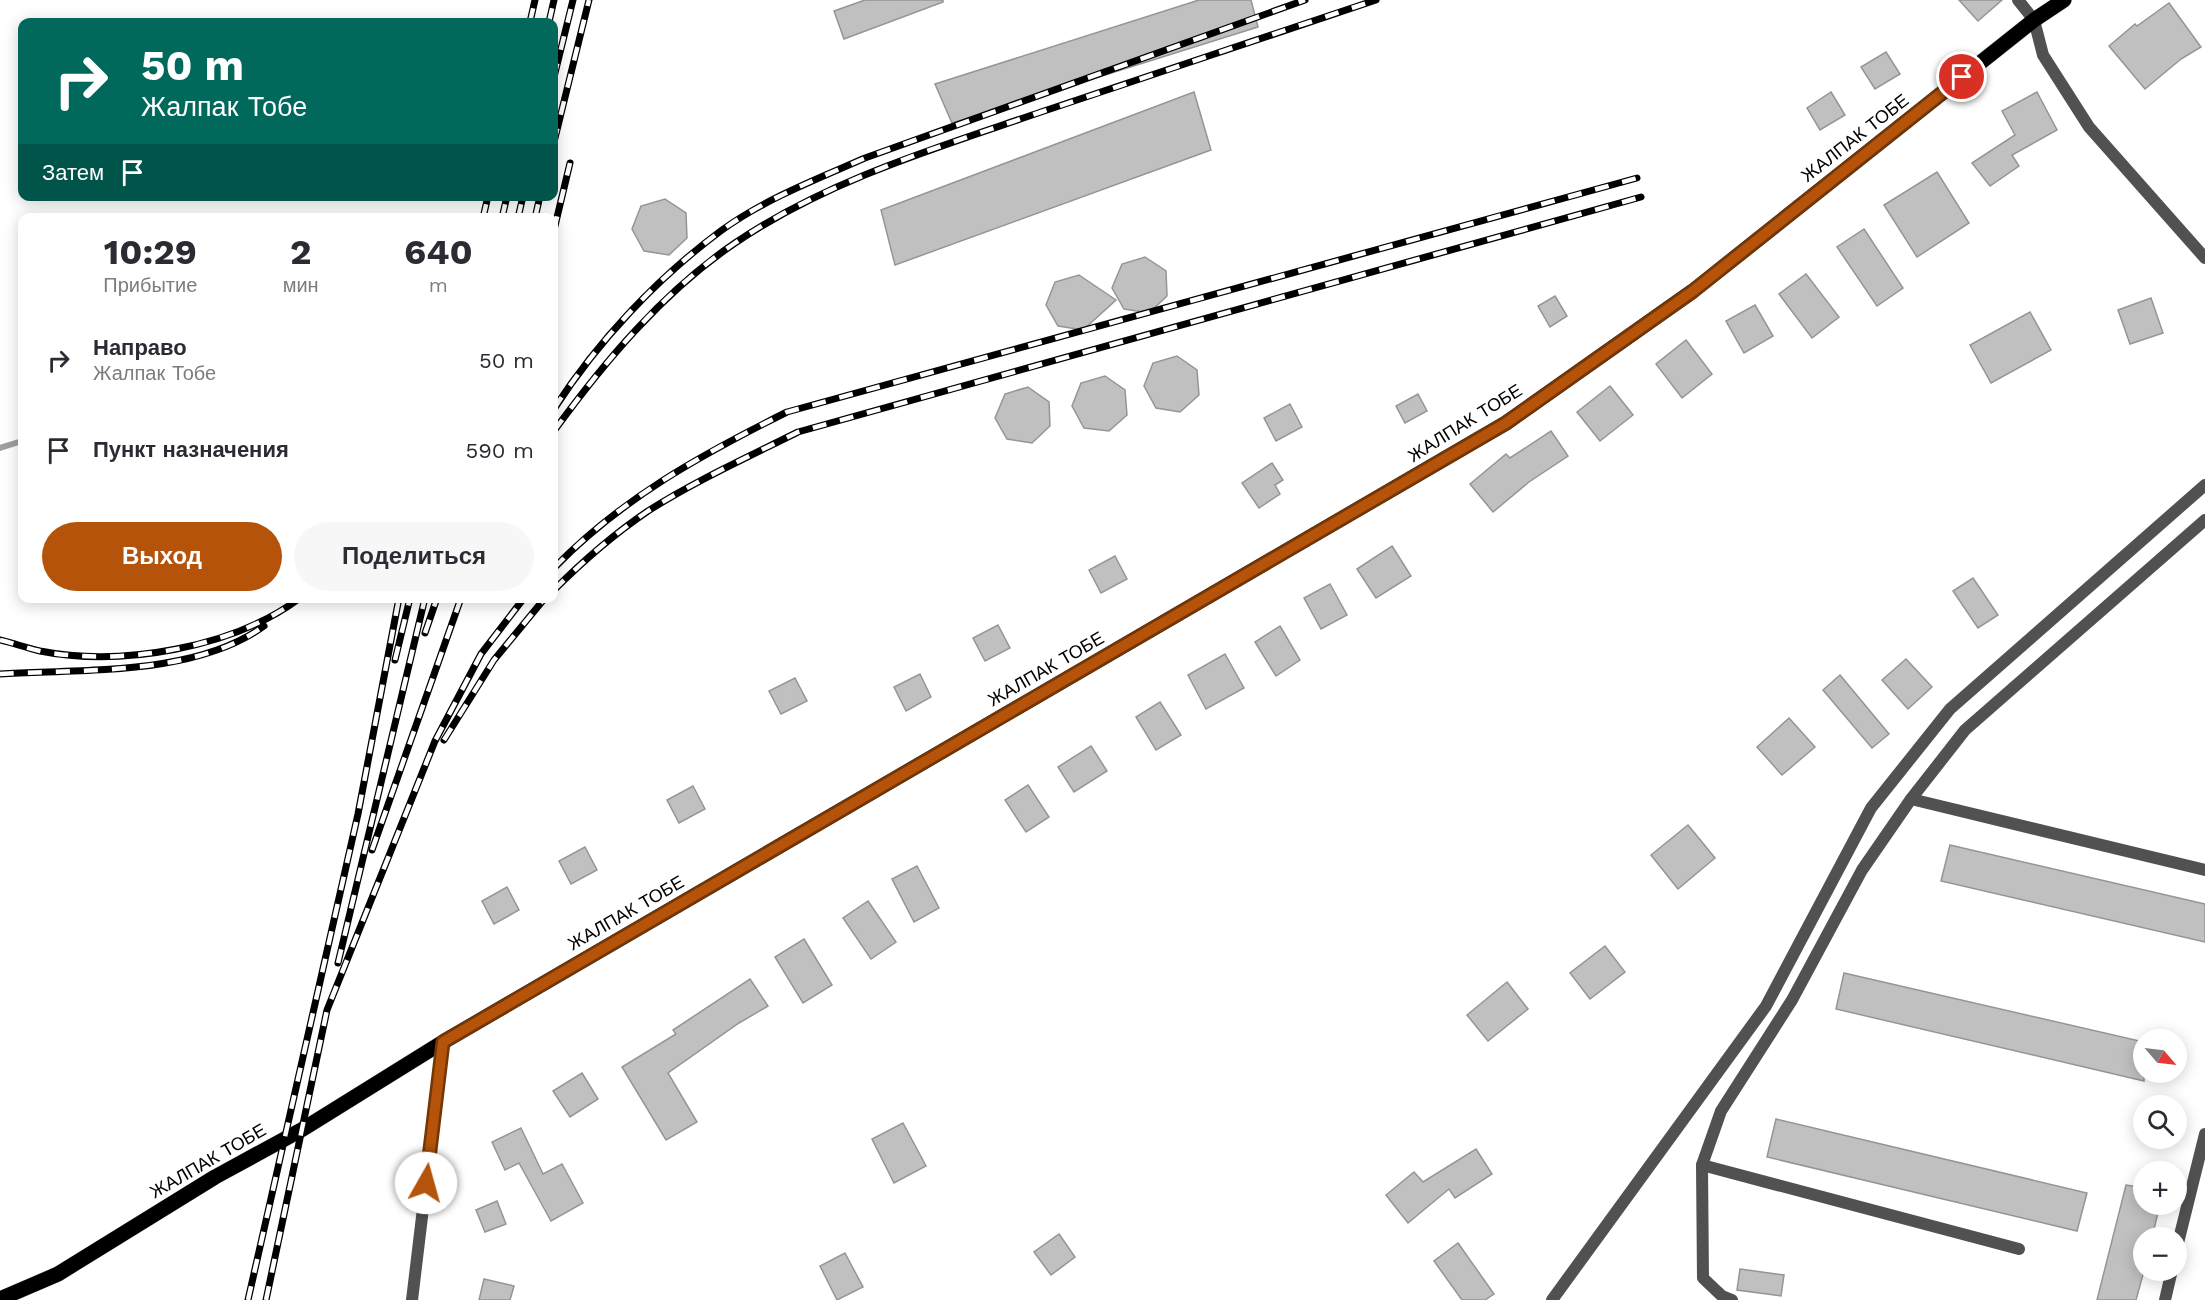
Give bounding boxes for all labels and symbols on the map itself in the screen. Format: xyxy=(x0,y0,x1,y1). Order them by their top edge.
pin xyxy=(1936,51,1987,102)
street label: ЖАЛПАК ТОБЕ xyxy=(1797,89,1913,186)
street label: ЖАЛПАК ТОБЕ xyxy=(1404,379,1526,466)
street label: ЖАЛПАК ТОБЕ xyxy=(984,627,1107,710)
street label: ЖАЛПАК ТОБЕ xyxy=(564,871,687,954)
north arrow xyxy=(2133,1029,2187,1083)
street label: ЖАЛПАК ТОБЕ xyxy=(146,1119,269,1202)
position arrow xyxy=(394,1151,458,1215)

